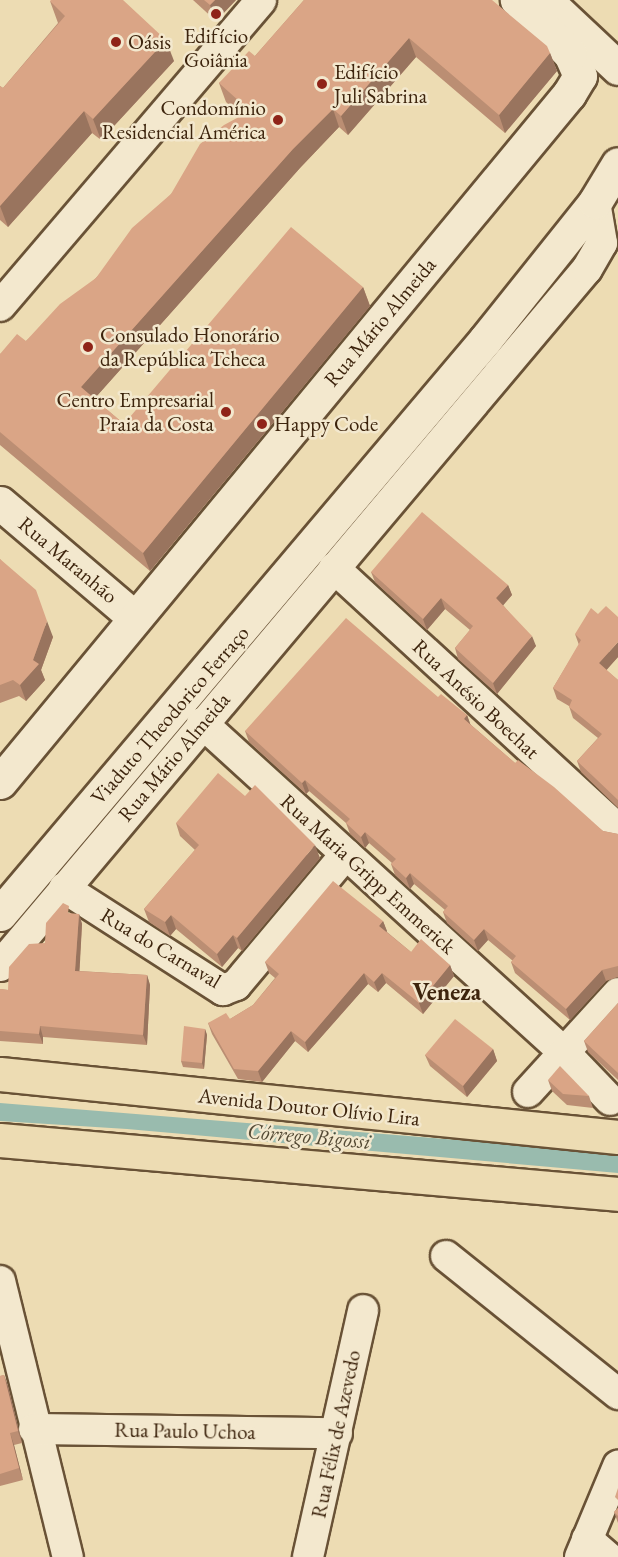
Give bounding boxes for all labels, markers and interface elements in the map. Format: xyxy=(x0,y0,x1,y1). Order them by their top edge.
marker: Edifício Goiânia xyxy=(209,7,223,21)
place label: Edifício Goiânia xyxy=(184,23,248,73)
place label: Oásis xyxy=(128,29,171,55)
marker: Oásis xyxy=(109,35,123,49)
place label: Edifício Juli Sabrina xyxy=(334,59,427,109)
marker: Edifício Juli Sabrina xyxy=(315,77,329,91)
place label: Condomínio Residencial América xyxy=(102,95,266,145)
marker: Condomínio Residencial América xyxy=(271,113,285,127)
street label: Rua Mário Almeida xyxy=(319,252,441,392)
place label: Consulado Honorário da República Tcheca xyxy=(100,322,280,372)
marker: Consulado Honorário da República Tcheca xyxy=(81,340,95,354)
place label: Centro Empresarial Praia da Costa xyxy=(57,387,214,437)
marker: Centro Empresarial Praia da Costa xyxy=(219,405,233,419)
place label: Happy Code xyxy=(274,411,378,437)
marker: Happy Code xyxy=(255,417,269,431)
street label: Rua Maranhão xyxy=(13,511,123,609)
street label: Viaduto Theodorico Ferraço xyxy=(86,621,254,809)
street label: Rua Anésio Boechat xyxy=(407,634,545,764)
street label: Rua Mário Almeida xyxy=(113,687,235,827)
street label: Rua Maria Gripp Emmerick xyxy=(275,789,461,959)
street label: Rua do Carnaval xyxy=(96,902,226,994)
district label: Veneza xyxy=(413,978,481,1006)
street label: Avenida Doutor Olívio Lira xyxy=(197,1083,421,1131)
water label: Córrego Bigossi xyxy=(246,1117,372,1155)
street label: Rua Félix de Azevedo xyxy=(306,1348,366,1520)
street label: Rua Paulo Uchoa xyxy=(114,1417,256,1445)

